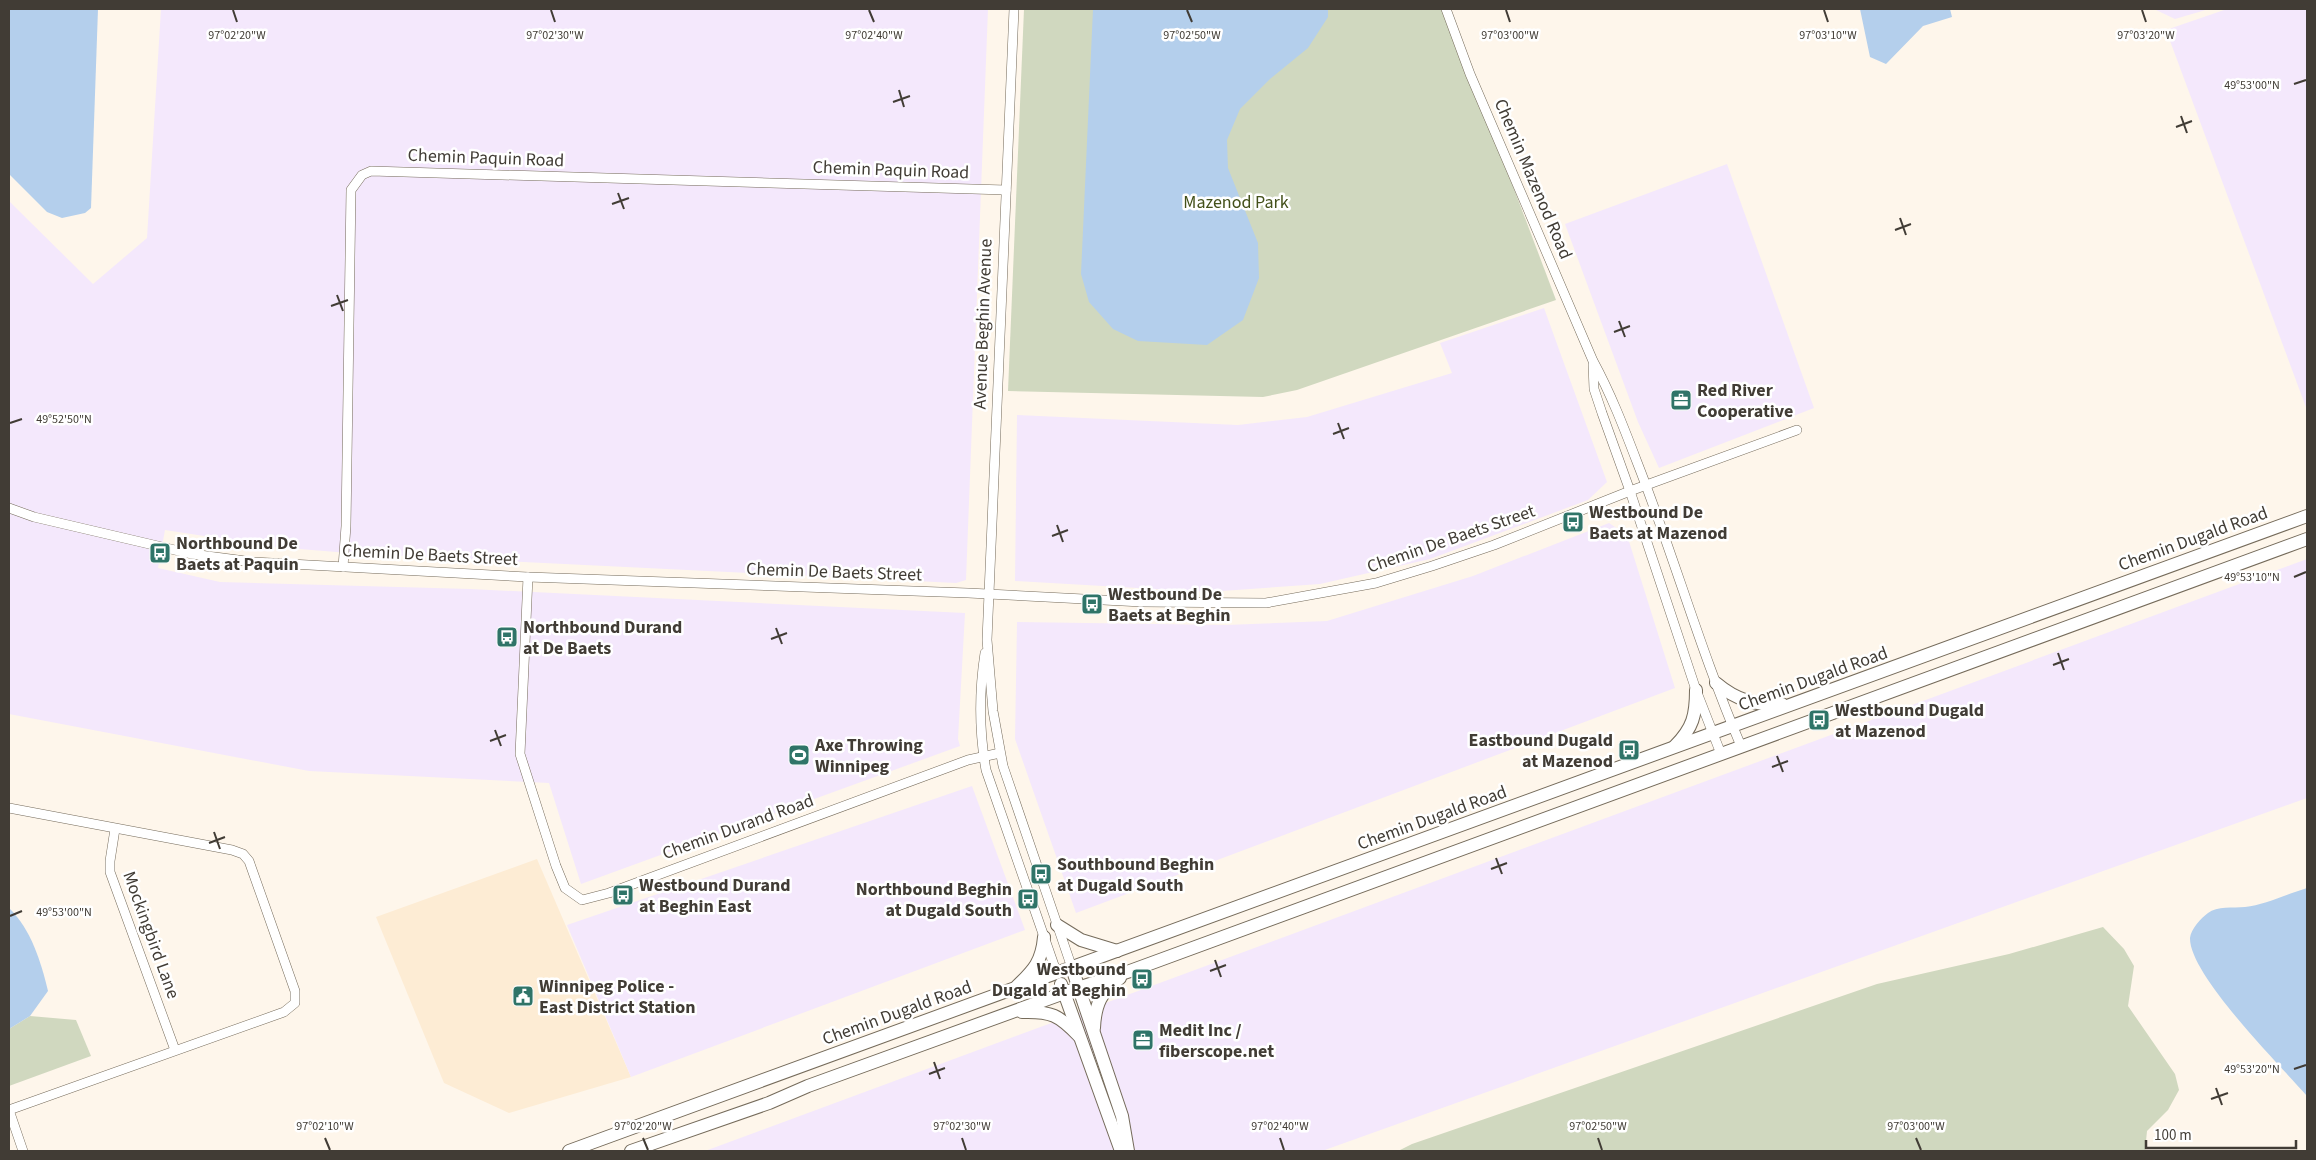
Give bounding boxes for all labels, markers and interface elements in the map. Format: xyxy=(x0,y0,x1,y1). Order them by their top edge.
text: 97°02'20"W xyxy=(208,27,266,44)
text: 97°02'30"W xyxy=(526,27,584,44)
text: 97°02'40"W xyxy=(845,27,903,44)
text: 97°02'50"W xyxy=(1163,27,1221,44)
text: 97°03'00"W xyxy=(1481,27,1539,44)
text: 97°03'10"W xyxy=(1799,27,1857,44)
text: 97°03'20"W xyxy=(2117,27,2175,44)
text: 49°53'00"N xyxy=(2224,77,2280,94)
street label: Chemin Mazenod Road xyxy=(1488,95,1578,263)
street label: Chemin Paquin Road xyxy=(407,143,565,173)
street label: Chemin Paquin Road xyxy=(812,155,970,185)
park label: Mazenod Park xyxy=(1183,190,1289,215)
street label: Avenue Beghin Avenue xyxy=(968,238,998,410)
place label: Red River Cooperative xyxy=(1697,378,1793,424)
office icon: Red River Cooperative xyxy=(1669,388,1693,412)
text: 49°52'50"N xyxy=(36,411,92,428)
street label: Chemin De Baets Street xyxy=(1364,499,1538,579)
place label: Westbound De Baets at Mazenod xyxy=(1589,500,1728,546)
street label: Chemin Dugald Road xyxy=(2115,500,2271,578)
bus stop icon: Westbound De Baets at Mazenod xyxy=(1561,510,1585,534)
place label: Northbound De Baets at Paquin xyxy=(176,531,299,577)
street label: Chemin De Baets Street xyxy=(341,538,519,572)
bus stop icon: Northbound De Baets at Paquin xyxy=(148,541,172,565)
street label: Chemin De Baets Street xyxy=(746,556,922,588)
text: 49°53'10"N xyxy=(2224,569,2280,586)
place label: Westbound De Baets at Beghin xyxy=(1108,582,1231,628)
bus stop icon: Westbound De Baets at Beghin xyxy=(1080,592,1104,616)
place label: Northbound Durand at De Baets xyxy=(523,615,682,661)
bus stop icon: Northbound Durand at De Baets xyxy=(495,625,519,649)
street label: Chemin Dugald Road xyxy=(1735,640,1891,718)
place label: Westbound Dugald at Mazenod xyxy=(1835,698,1984,744)
bus stop icon: Westbound Dugald at Mazenod xyxy=(1807,708,1831,732)
place label: Eastbound Dugald at Mazenod xyxy=(1469,728,1613,774)
place label: Axe Throwing Winnipeg xyxy=(814,733,923,779)
bus stop icon: Eastbound Dugald at Mazenod xyxy=(1617,738,1641,762)
sports icon: Axe Throwing Winnipeg xyxy=(787,743,811,767)
street label: Chemin Dugald Road xyxy=(1354,779,1510,857)
street label: Chemin Durand Road xyxy=(659,788,817,866)
place label: Southbound Beghin at Dugald South xyxy=(1057,852,1214,898)
bus stop icon: Southbound Beghin at Dugald South xyxy=(1029,862,1053,886)
street label: Mockingbird Lane xyxy=(116,868,186,1002)
place label: Westbound Durand at Beghin East xyxy=(639,873,791,919)
place label: Northbound Beghin at Dugald South xyxy=(856,877,1012,923)
bus stop icon: Westbound Durand at Beghin East xyxy=(611,883,635,907)
bus stop icon: Northbound Beghin at Dugald South xyxy=(1016,887,1040,911)
text: 49°53'00"N xyxy=(36,904,92,921)
place label: Westbound Dugald at Beghin xyxy=(992,957,1126,1003)
bus stop icon: Westbound Dugald at Beghin xyxy=(1130,967,1154,991)
place label: Winnipeg Police - East District Station xyxy=(539,974,696,1020)
street label: Chemin Dugald Road xyxy=(819,974,975,1052)
public building icon: Winnipeg Police - East District Station xyxy=(511,984,535,1008)
place label: Medit Inc / fiberscope.net xyxy=(1159,1018,1274,1064)
office icon: Medit Inc / fiberscope.net xyxy=(1131,1028,1155,1052)
text: 49°53'20"N xyxy=(2224,1061,2280,1078)
text: 97°02'10"W xyxy=(296,1118,354,1135)
text: 97°02'20"W xyxy=(614,1118,672,1135)
text: 97°02'30"W xyxy=(933,1118,991,1135)
text: 97°02'40"W xyxy=(1251,1118,1309,1135)
text: 97°02'50"W xyxy=(1569,1118,1627,1135)
text: 97°03'00"W xyxy=(1887,1118,1945,1135)
scale bar xyxy=(2146,1118,2296,1150)
text: 100 m xyxy=(2154,1125,2192,1146)

